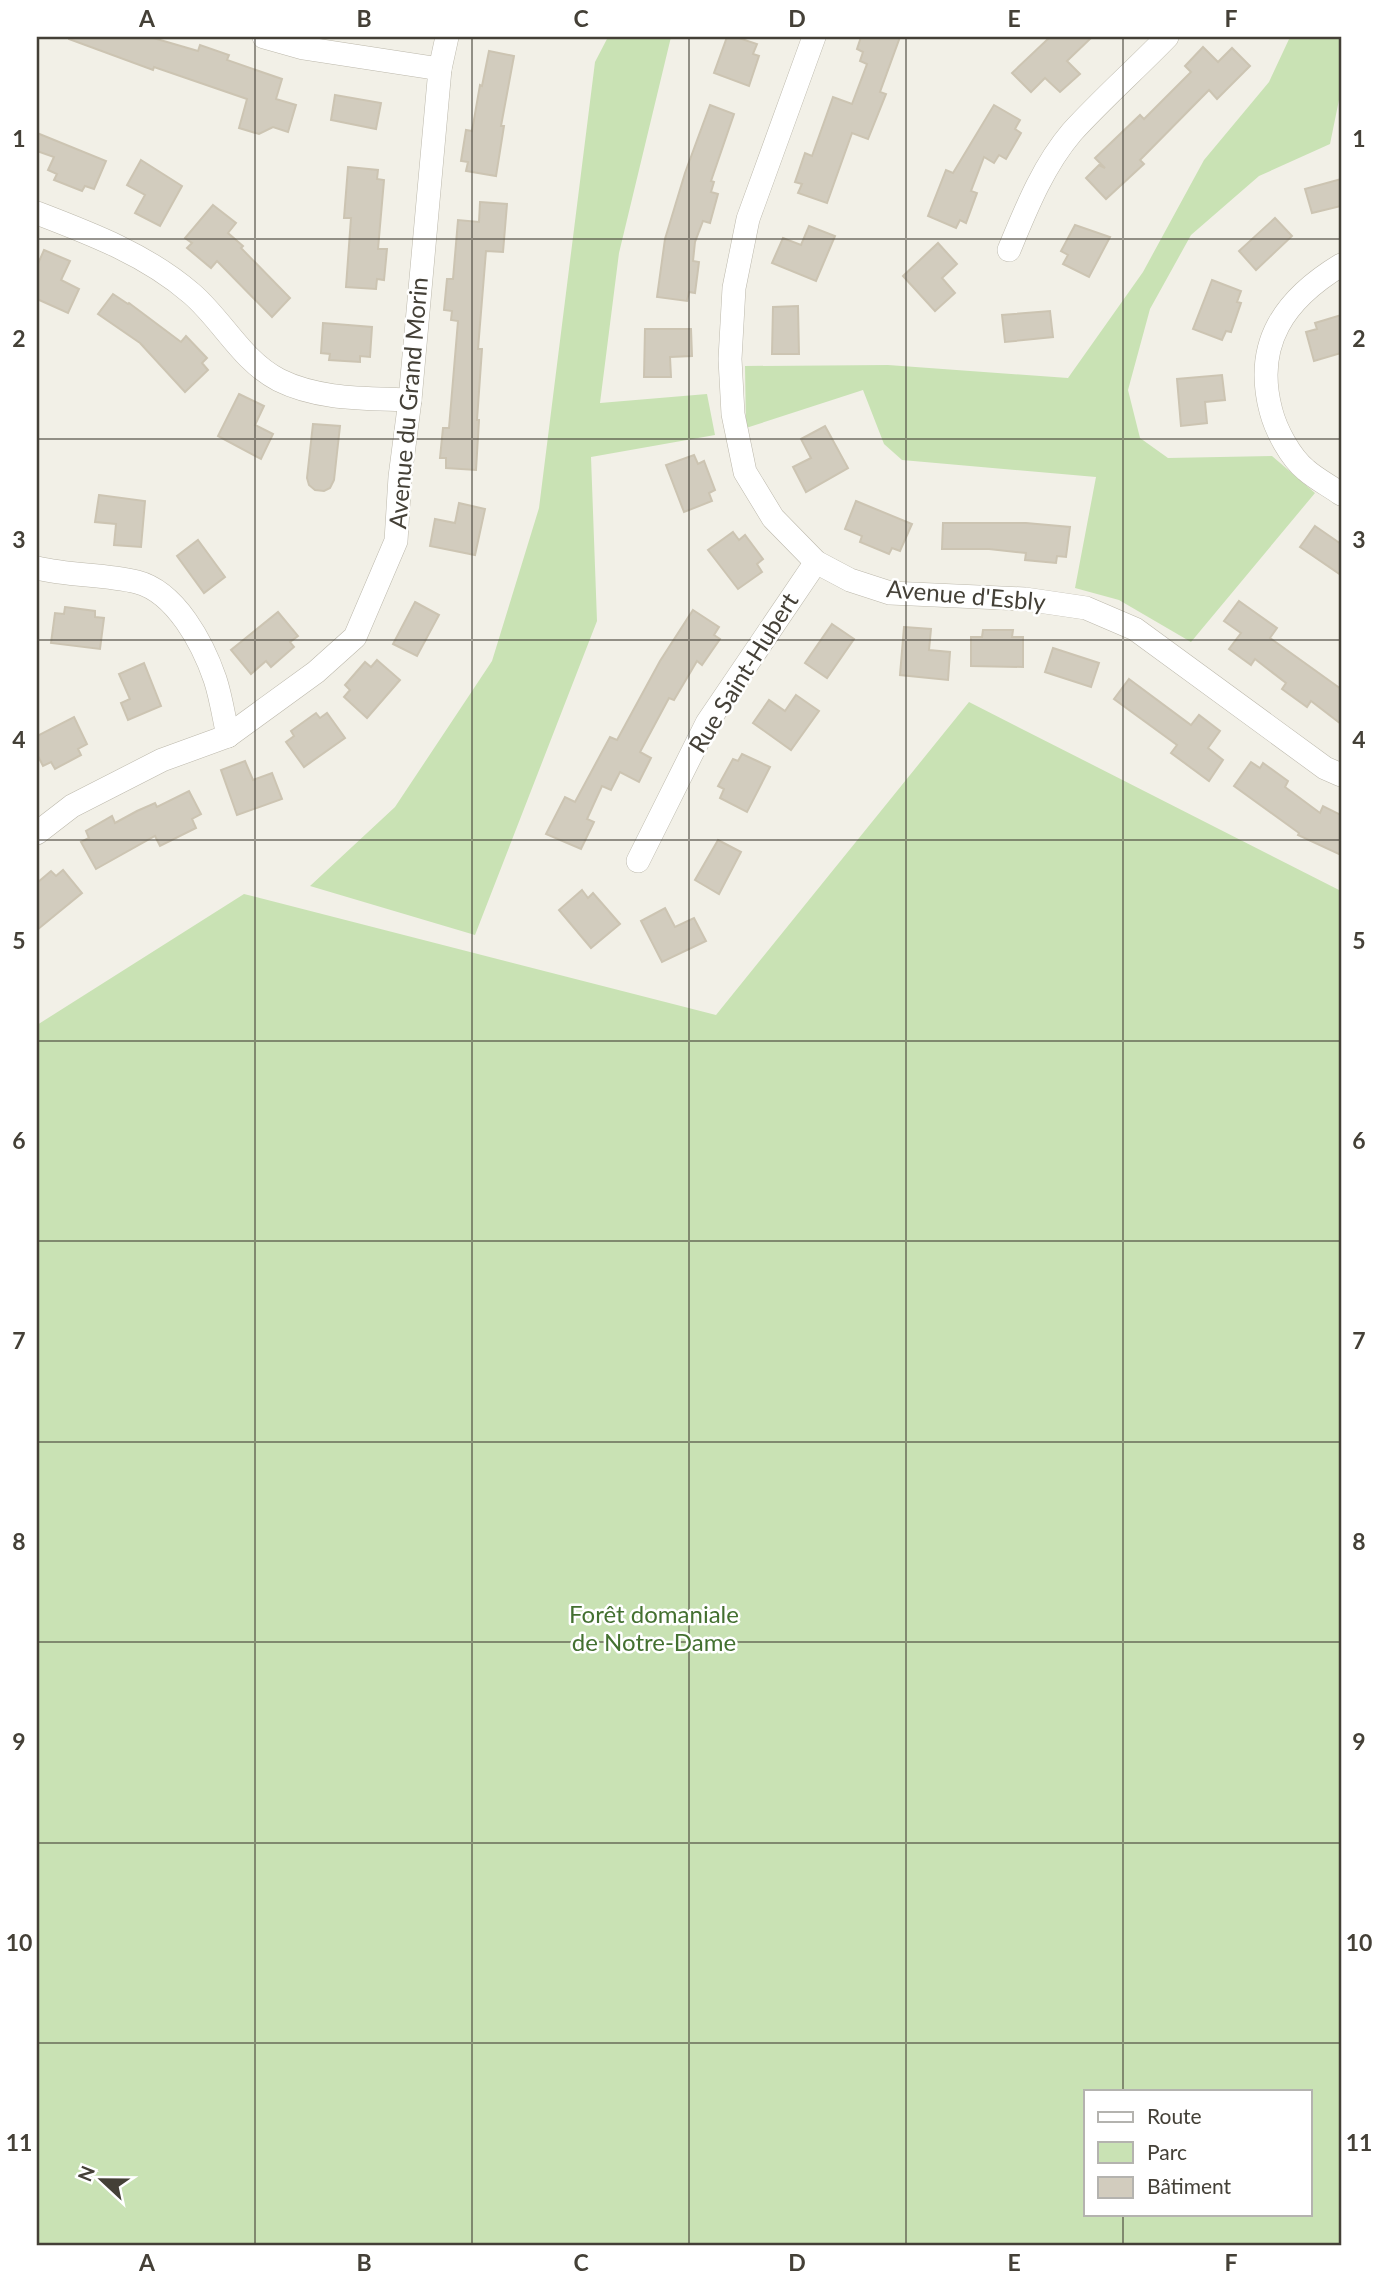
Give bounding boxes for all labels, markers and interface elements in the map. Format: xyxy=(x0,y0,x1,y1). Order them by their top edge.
text: A xyxy=(138,4,156,32)
text: B xyxy=(356,4,372,32)
text: C xyxy=(573,4,589,32)
text: D xyxy=(788,4,806,32)
text: E xyxy=(1007,4,1021,32)
text: F xyxy=(1224,4,1238,32)
text: 1 xyxy=(12,124,26,152)
text: 1 xyxy=(1352,124,1366,152)
street label: Avenue du Grand Morin xyxy=(382,276,433,530)
text: 2 xyxy=(12,324,26,352)
text: 2 xyxy=(1352,324,1366,352)
text: 3 xyxy=(12,525,26,553)
text: 3 xyxy=(1352,525,1366,553)
street label: Avenue d'Esbly xyxy=(885,573,1047,616)
street label: Rue Saint-Hubert xyxy=(682,587,804,757)
text: 4 xyxy=(12,725,26,753)
text: 4 xyxy=(1352,725,1366,753)
text: 5 xyxy=(12,926,26,954)
text: 5 xyxy=(1352,926,1366,954)
text: 6 xyxy=(12,1126,26,1154)
text: 6 xyxy=(1352,1126,1366,1154)
text: 7 xyxy=(12,1326,26,1354)
text: 7 xyxy=(1352,1326,1366,1354)
text: 8 xyxy=(12,1527,26,1555)
text: 8 xyxy=(1352,1527,1366,1555)
park label: Forêt domaniale de Notre-Dame xyxy=(569,1599,739,1656)
text: 9 xyxy=(12,1727,26,1755)
text: 9 xyxy=(1352,1727,1366,1755)
text: 10 xyxy=(6,1928,32,1956)
text: 10 xyxy=(1346,1928,1372,1956)
legend xyxy=(1084,2090,1312,2216)
text: Route xyxy=(1147,2103,1202,2128)
text: 11 xyxy=(6,2128,32,2156)
text: 11 xyxy=(1346,2128,1372,2156)
text: Parc xyxy=(1147,2139,1187,2164)
north arrow xyxy=(66,2146,136,2216)
text: N xyxy=(72,2162,99,2185)
text: Bâtiment xyxy=(1147,2173,1232,2198)
text: A xyxy=(138,2248,156,2276)
text: B xyxy=(356,2248,372,2276)
text: C xyxy=(573,2248,589,2276)
text: D xyxy=(788,2248,806,2276)
text: E xyxy=(1007,2248,1021,2276)
text: F xyxy=(1224,2248,1238,2276)

